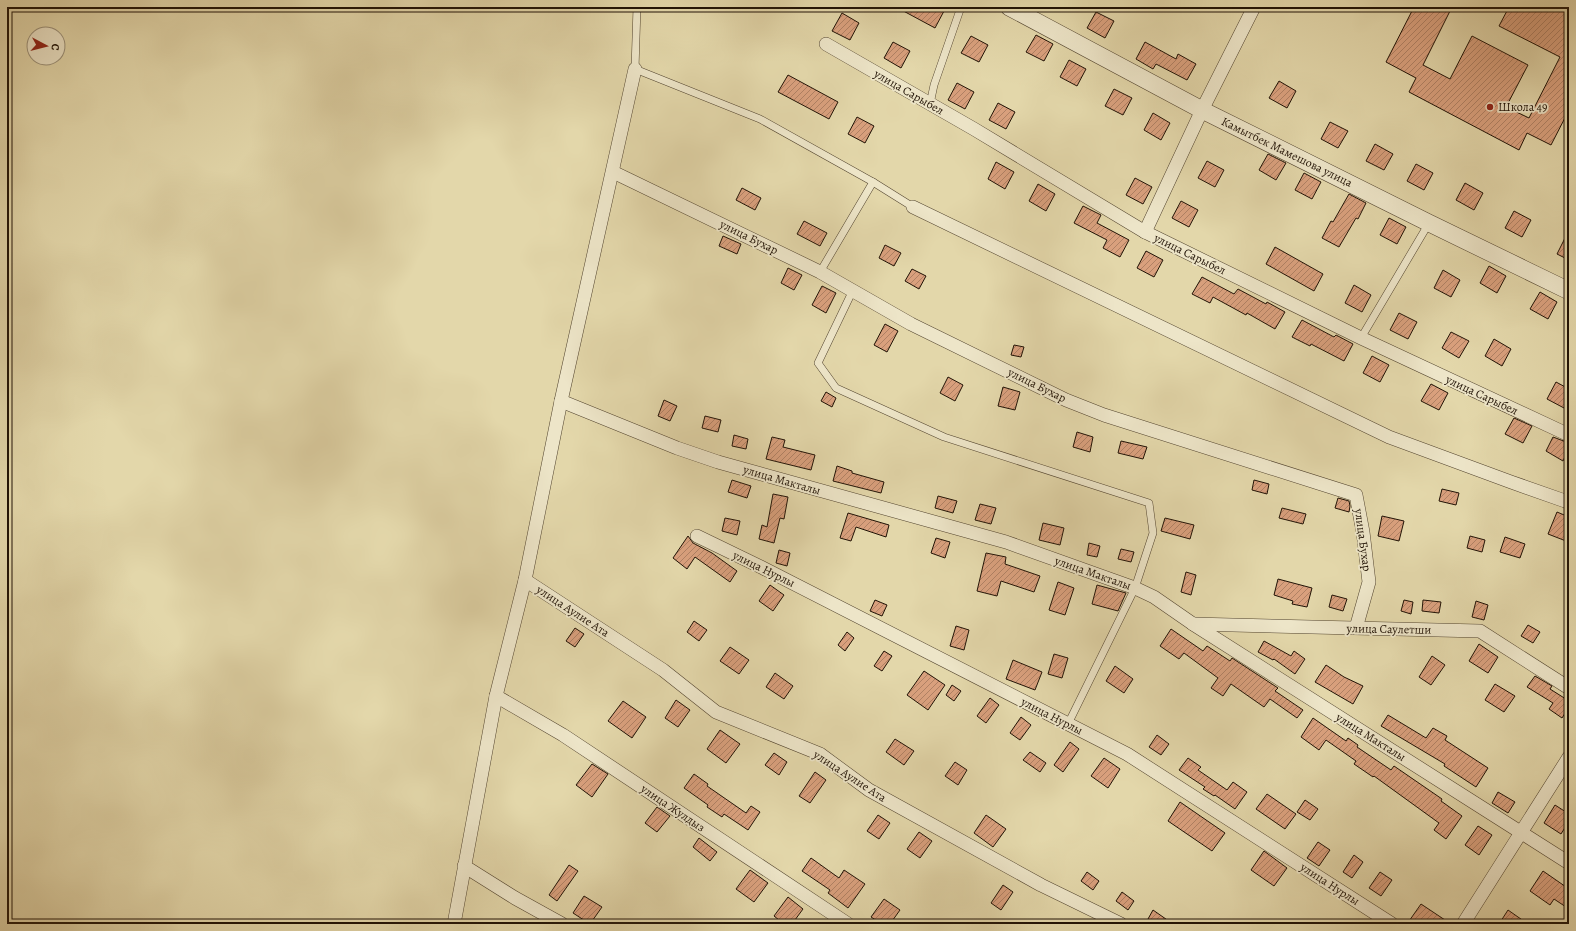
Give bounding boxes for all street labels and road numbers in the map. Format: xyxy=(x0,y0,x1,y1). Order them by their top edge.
street label: улица Сарыбел xyxy=(870,65,947,118)
street label: Камытбек Мамешова улица xyxy=(1219,113,1356,191)
street label: улица Бухар xyxy=(716,216,781,258)
street label: улица Сарыбел xyxy=(1150,229,1229,278)
street label: улица Бухар xyxy=(1004,364,1069,406)
street label: улица Сарыбел xyxy=(1442,371,1521,419)
street label: улица Макталы xyxy=(741,461,822,499)
street label: улица Бухар xyxy=(1351,507,1375,572)
street label: улица Нурлы xyxy=(729,547,798,591)
street label: улица Макталы xyxy=(1052,552,1133,594)
street label: улица Аулие Ата xyxy=(533,581,613,641)
street label: улица Саулетши xyxy=(1345,620,1432,638)
street label: улица Нурлы xyxy=(1017,693,1086,738)
street label: улица Макталы xyxy=(1332,709,1409,765)
street label: улица Аулие Ата xyxy=(810,746,890,806)
street label: улица Жулдыз xyxy=(637,780,708,835)
street label: улица Нурлы xyxy=(1297,858,1363,909)

